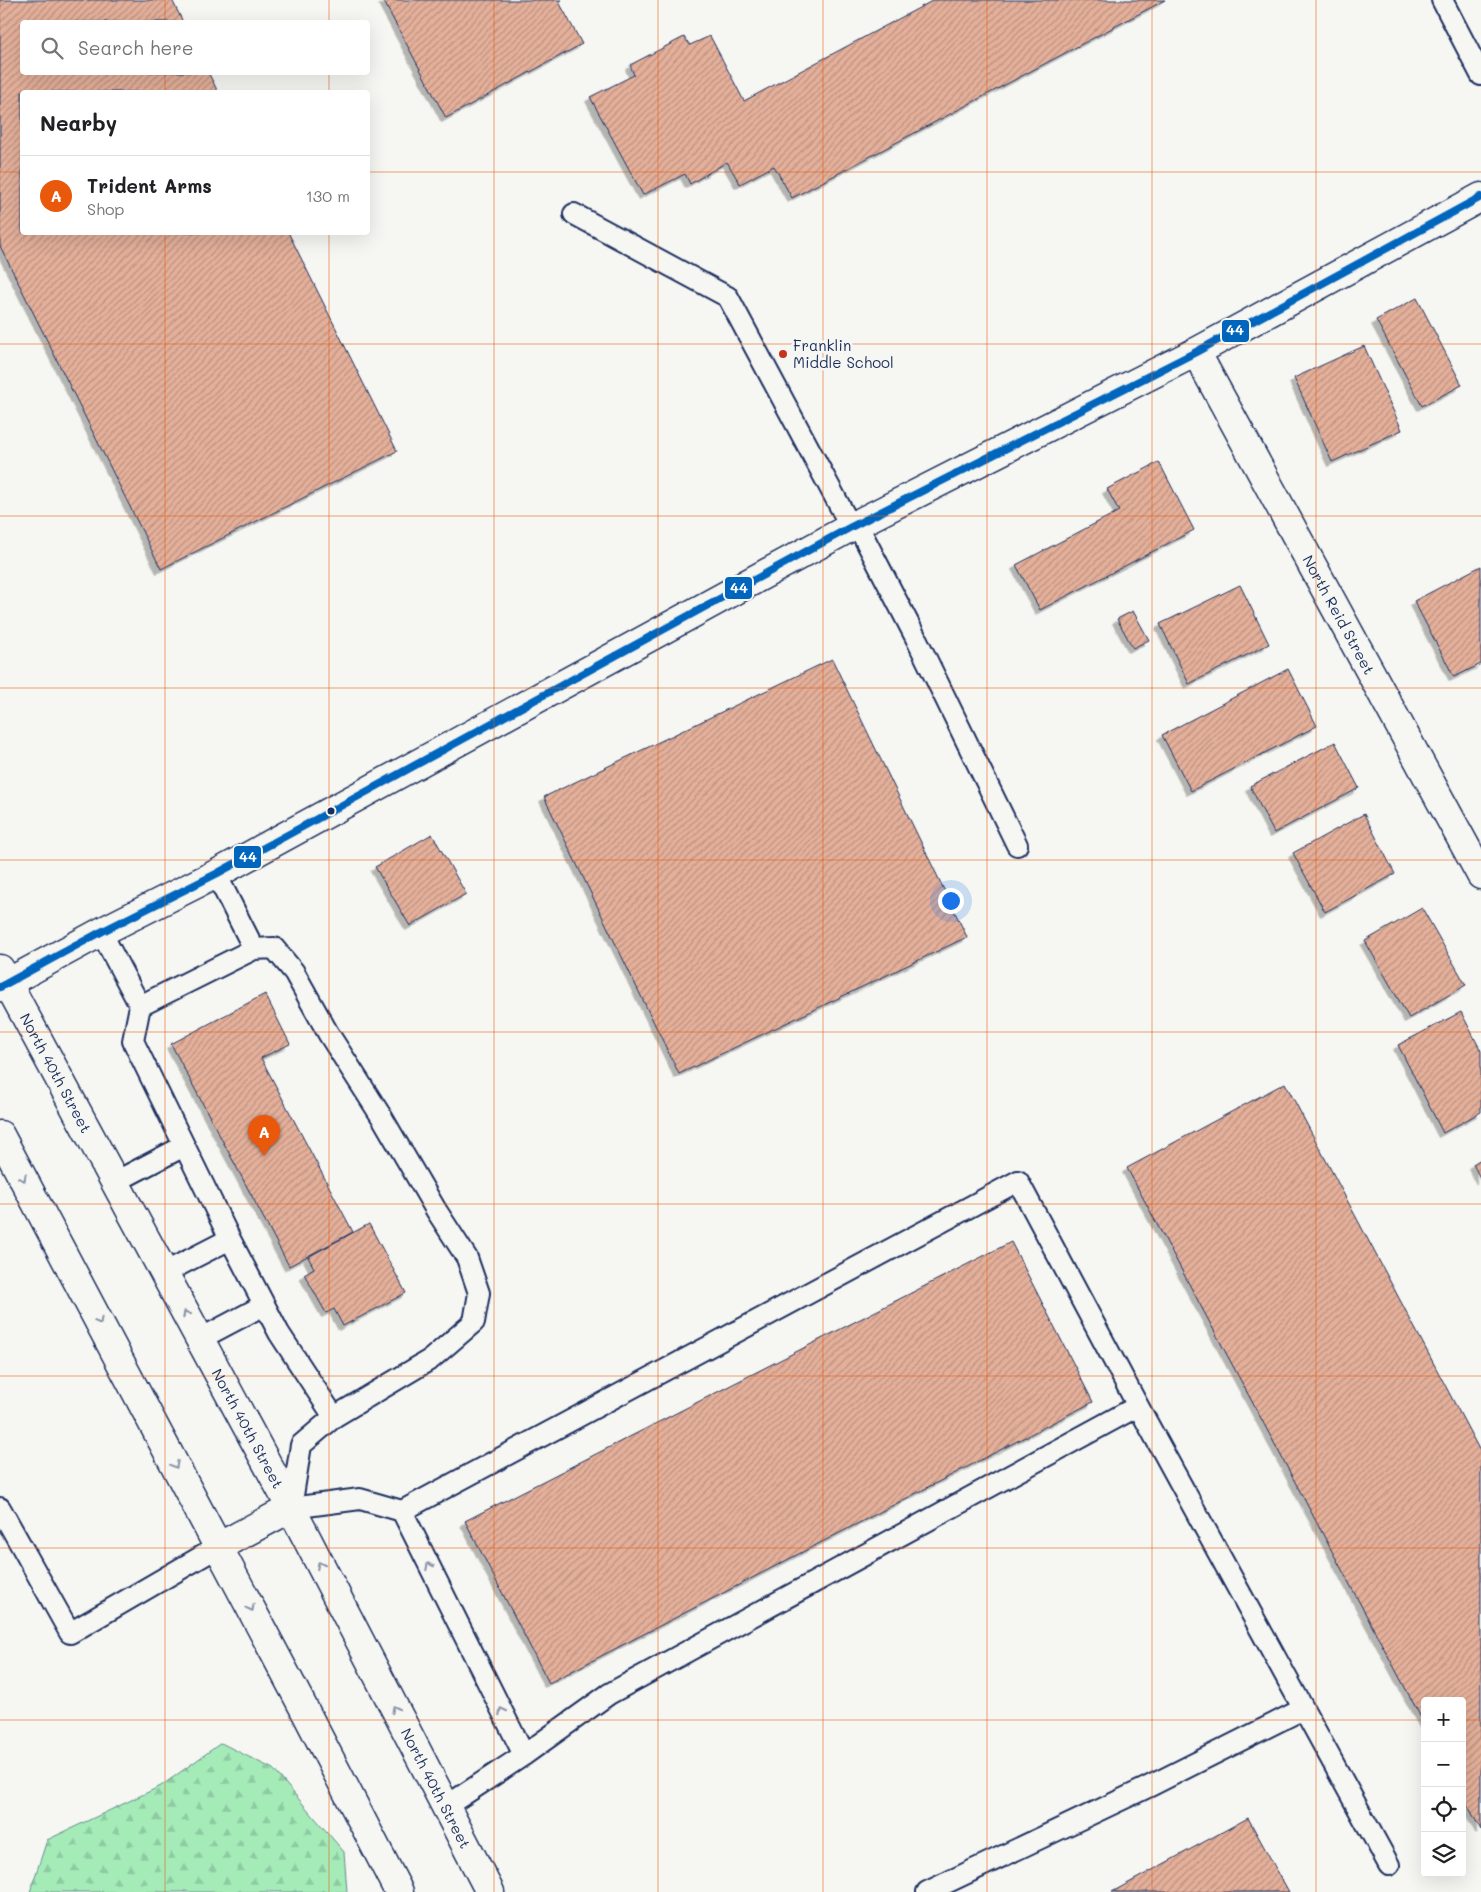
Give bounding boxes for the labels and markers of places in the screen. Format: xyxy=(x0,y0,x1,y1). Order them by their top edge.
place label: Franklin Middle School xyxy=(793,335,894,372)
marker: Franklin Middle School xyxy=(777,348,789,360)
unlabelled marker xyxy=(326,806,336,816)
pin: A xyxy=(248,1115,280,1156)

